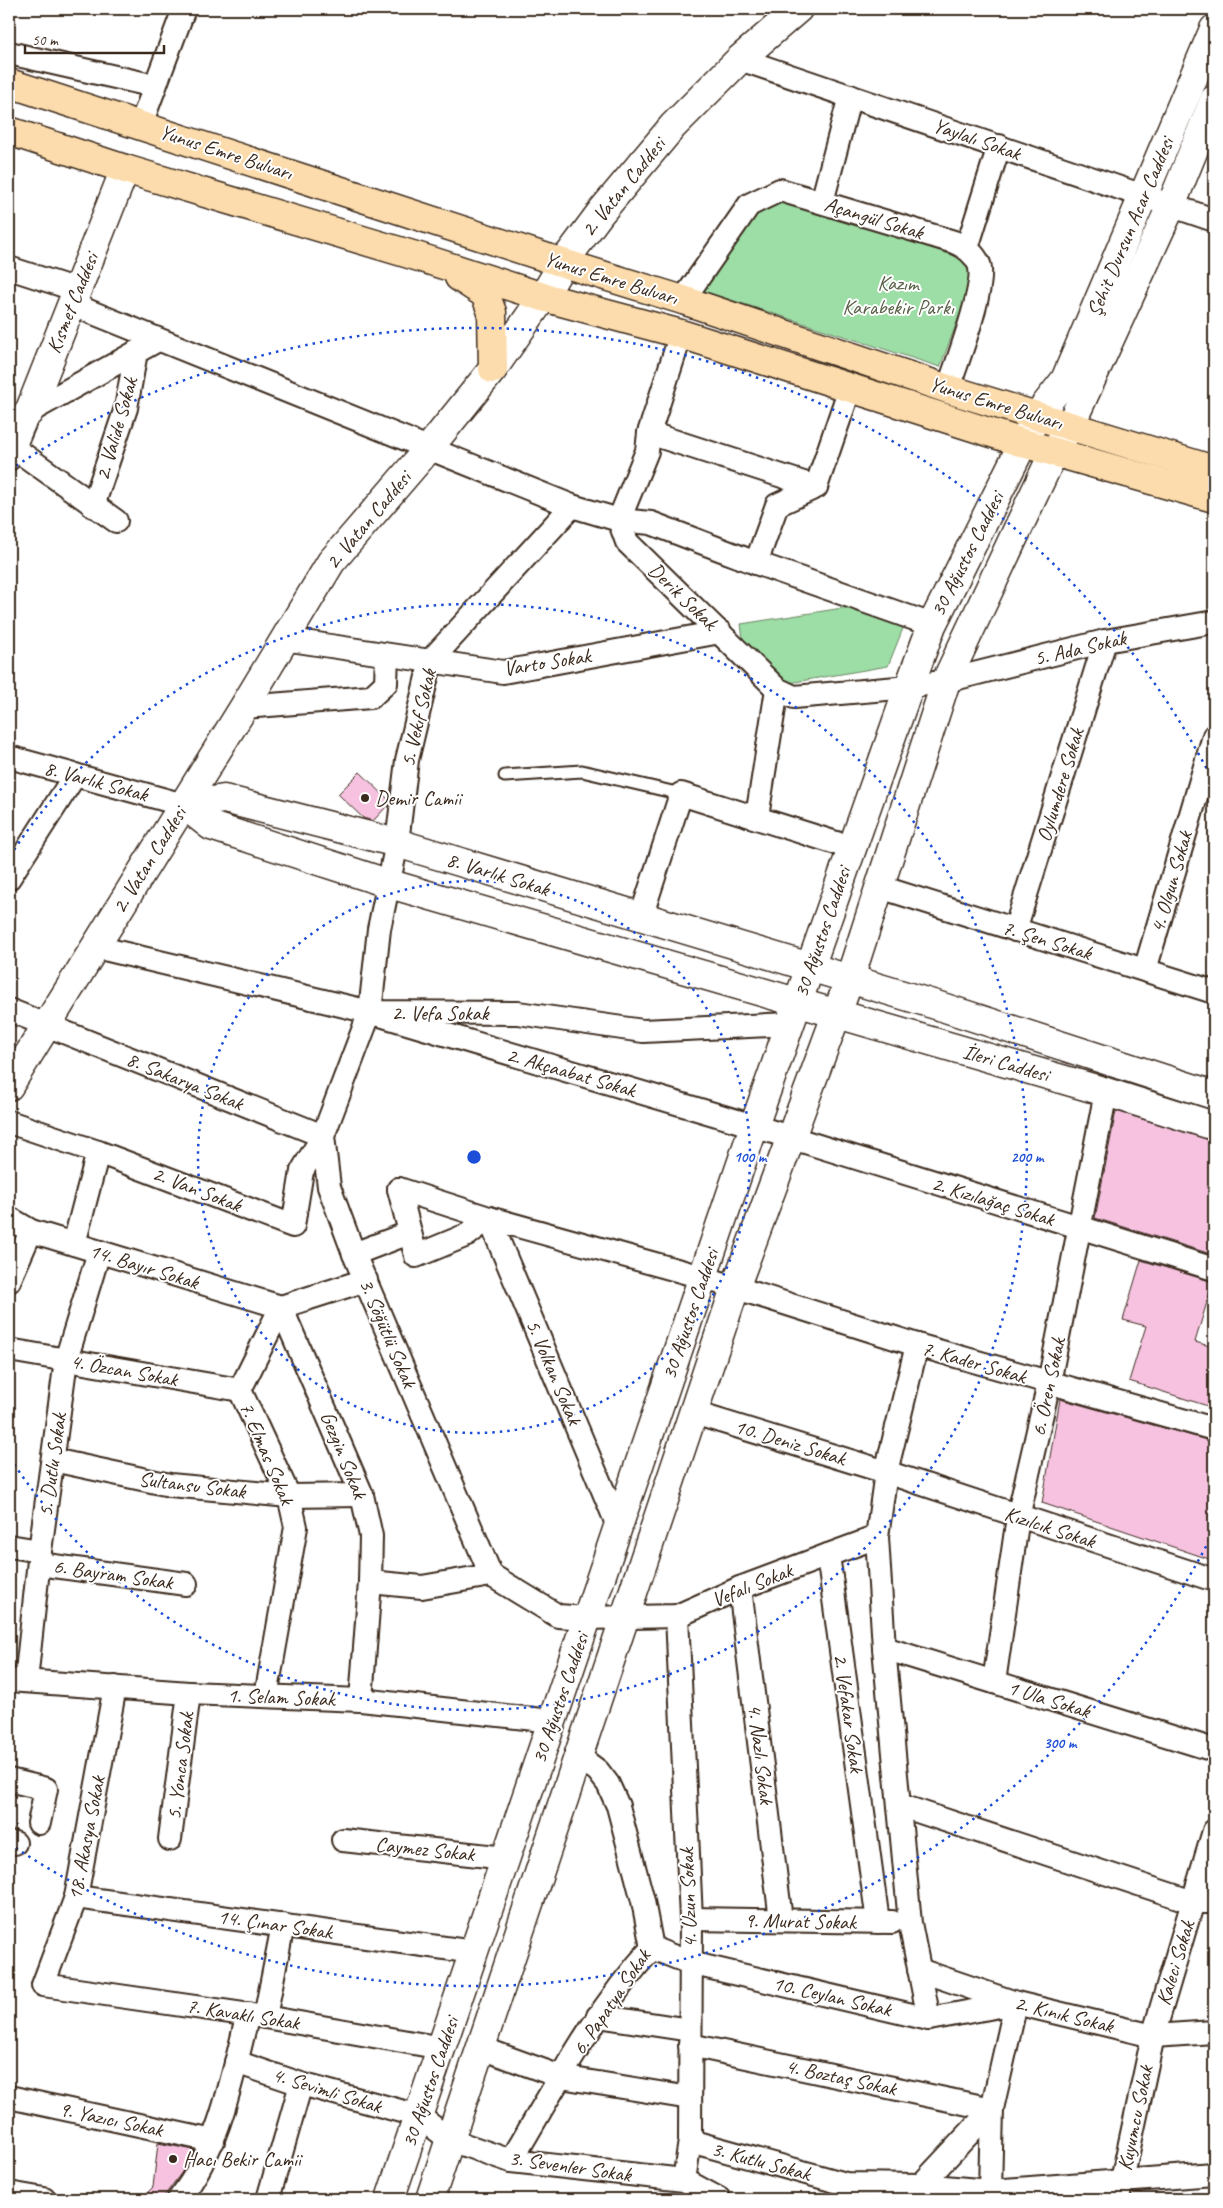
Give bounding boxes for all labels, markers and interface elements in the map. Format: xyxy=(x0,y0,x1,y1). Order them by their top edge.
scale bar xyxy=(25,22,164,54)
text: 50 m xyxy=(32,31,59,50)
street label: Yaylalı Sokak xyxy=(930,112,1025,166)
street label: Yunus Emre Bulvarı xyxy=(156,118,297,186)
street label: 2. Vatan Caddesi xyxy=(575,130,673,242)
street label: Şehit Dursun Acar Caddesi xyxy=(1081,131,1181,320)
street label: Açangül Sokak xyxy=(822,191,928,246)
street label: Yunus Emre Bulvarı xyxy=(541,245,682,311)
street label: Kısmet Caddesi xyxy=(40,246,105,357)
park label: Kazım Karabekir Parkı xyxy=(842,270,955,320)
street label: Yunus Emre Bulvarı xyxy=(926,370,1067,436)
street label: 2. Valide Sokak xyxy=(89,372,144,483)
street label: 2. Vatan Caddesi xyxy=(319,463,419,574)
street label: 30 Ağustos Caddesi xyxy=(924,485,1011,621)
street label: Derik Sokak xyxy=(643,557,724,637)
street label: 5. Ada Sokak xyxy=(1032,625,1130,671)
street label: Varto Sokak xyxy=(502,642,595,682)
street label: 5. Vekıf Sokak xyxy=(394,665,442,769)
street label: Oylumdere Sokak xyxy=(1030,723,1090,845)
street label: 8. Varlık Sokak xyxy=(41,755,152,808)
place label: Demir Camii xyxy=(375,785,464,811)
marker: Demir Camii xyxy=(359,792,371,804)
street label: 2. Vatan Caddesi xyxy=(106,800,193,918)
street label: 4. Olgun Sokak xyxy=(1144,827,1198,936)
street label: 8. Varlık Sokak xyxy=(443,846,554,902)
street label: 30 Ağustos Caddesi xyxy=(787,860,858,1001)
street label: 7. Şen Sokak xyxy=(999,914,1096,966)
street label: 2. Vefa Sokak xyxy=(392,1000,490,1026)
street label: İleri Caddesi xyxy=(960,1038,1055,1089)
street label: 2. Akçaabat Sokak xyxy=(504,1041,641,1103)
street label: 8. Sakarya Sokak xyxy=(123,1046,248,1117)
centre of rings xyxy=(465,1148,483,1166)
text: 100 m xyxy=(734,1148,768,1167)
text: 200 m xyxy=(1011,1148,1045,1167)
street label: 2. Van Sokak xyxy=(149,1160,246,1218)
street label: 2. Kızılağaç Sokak xyxy=(929,1170,1059,1232)
street label: 14. Bayır Sokak xyxy=(86,1237,203,1295)
street label: 30 Ağustos Caddesi xyxy=(655,1242,726,1383)
street label: 3. Söğütlü Sokak xyxy=(353,1275,423,1393)
street label: 5. Volkan Sokak xyxy=(520,1315,588,1430)
street label: 6. Ören Sokak xyxy=(1025,1333,1072,1438)
street label: 7. Kader Sokak xyxy=(919,1335,1031,1390)
street label: 4. Özcan Sokak xyxy=(68,1348,181,1392)
street label: 7. Elmas Sokak xyxy=(234,1398,301,1510)
street label: Gezgin Sokak xyxy=(315,1408,374,1504)
street label: 5. Dutlu Sokak xyxy=(32,1409,72,1518)
street label: 10. Deniz Sokak xyxy=(731,1413,851,1472)
street label: Sultansu Sokak xyxy=(137,1466,248,1505)
street label: Kızılcık Sokak xyxy=(1001,1500,1100,1554)
street label: 6. Bayram Sokak xyxy=(52,1553,176,1595)
street label: Vefalı Sokak xyxy=(708,1557,797,1613)
street label: 30 Ağustos Caddesi xyxy=(525,1626,596,1767)
street label: 2. Vefakar Sokak xyxy=(828,1652,870,1775)
street label: 1 Ula Sokak xyxy=(1005,1674,1095,1724)
street label: 1. Selam Sokak xyxy=(227,1682,338,1712)
street label: 4. Nazlı Sokak xyxy=(742,1702,780,1807)
street label: 5. Yonca Sokak xyxy=(161,1709,200,1821)
text: 300 m xyxy=(1044,1734,1078,1753)
street label: 18. Akasya Sokak xyxy=(61,1773,111,1902)
street label: Caymez Sokak xyxy=(374,1831,477,1867)
street label: 4. Uzun Sokak xyxy=(673,1845,703,1948)
street label: 14. Çınar Sokak xyxy=(216,1903,336,1945)
street label: 9. Murat Sokak xyxy=(744,1907,858,1935)
street label: Kaleci Sokak xyxy=(1150,1916,1201,2008)
street label: 6. Papatya Sokak xyxy=(566,1943,657,2060)
street label: 10. Ceylan Sokak xyxy=(770,1970,895,2023)
street label: 2. Kınık Sokak xyxy=(1012,1989,1117,2039)
street label: 7. Kavaklı Sokak xyxy=(185,1992,303,2036)
street label: 30 Ağustos Caddesi xyxy=(395,2010,466,2151)
street label: 4. Boztaş Sokak xyxy=(783,2053,900,2102)
street label: 4. Sevimli Sokak xyxy=(269,2061,386,2119)
street label: Kuyumcu Sokak xyxy=(1111,2062,1159,2173)
street label: 9. Yazıcı Sokak xyxy=(57,2095,166,2143)
street label: 3. Kutlu Sokak xyxy=(709,2135,815,2187)
street label: 3. Sevenler Sokak xyxy=(507,2145,634,2188)
place label: Hacı Bekir Camii xyxy=(183,2146,304,2172)
marker: Hacı Bekir Camii xyxy=(167,2153,179,2165)

